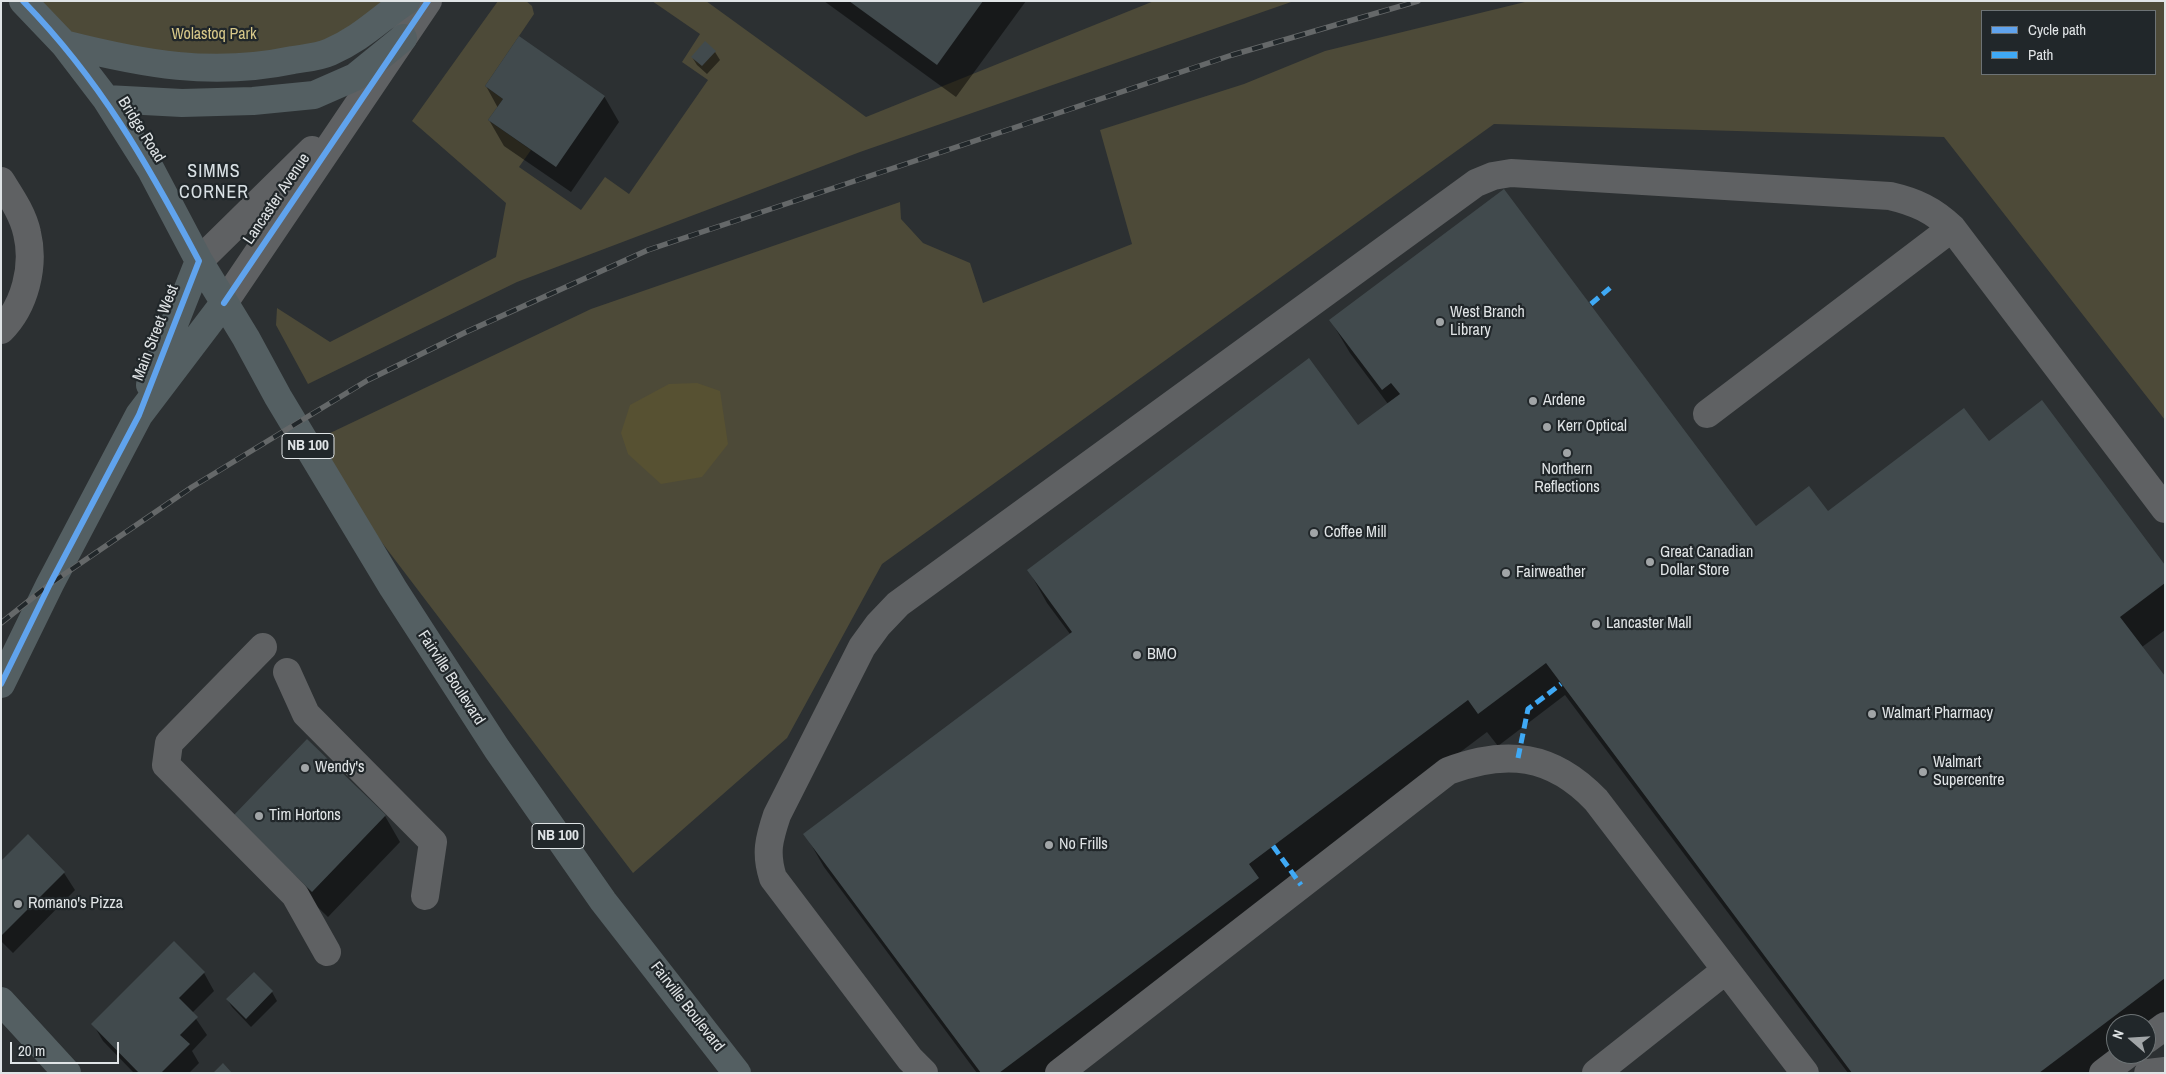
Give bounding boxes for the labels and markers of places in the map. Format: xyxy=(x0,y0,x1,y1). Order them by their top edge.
place label: West Branch Library xyxy=(1450,303,1525,341)
marker: West Branch Library xyxy=(1434,316,1446,328)
place label: Ardene xyxy=(1543,391,1585,411)
marker: Ardene xyxy=(1527,395,1539,407)
place label: Kerr Optical xyxy=(1557,417,1627,437)
marker: Kerr Optical xyxy=(1541,421,1553,433)
marker: Northern Reflections xyxy=(1561,447,1573,459)
place label: Northern Reflections xyxy=(1534,460,1600,498)
place label: Coffee Mill xyxy=(1324,523,1386,543)
marker: Coffee Mill xyxy=(1308,527,1320,539)
place label: Great Canadian Dollar Store xyxy=(1660,543,1753,581)
marker: Great Canadian Dollar Store xyxy=(1644,556,1656,568)
place label: Fairweather xyxy=(1516,563,1585,583)
marker: Fairweather xyxy=(1500,567,1512,579)
place label: Lancaster Mall xyxy=(1606,614,1691,634)
marker: Lancaster Mall xyxy=(1590,618,1602,630)
place label: BMO xyxy=(1147,645,1177,665)
marker: BMO xyxy=(1131,649,1143,661)
place label: Walmart Pharmacy xyxy=(1882,704,1993,724)
marker: Walmart Pharmacy xyxy=(1866,708,1878,720)
place label: Walmart Supercentre xyxy=(1933,753,2004,791)
place label: Wendy's xyxy=(315,758,365,778)
marker: Wendy's xyxy=(299,762,311,774)
marker: Walmart Supercentre xyxy=(1917,766,1929,778)
place label: Tim Hortons xyxy=(269,806,341,826)
marker: Tim Hortons xyxy=(253,810,265,822)
place label: No Frills xyxy=(1059,835,1108,855)
marker: No Frills xyxy=(1043,839,1055,851)
place label: Romano's Pizza xyxy=(28,894,123,914)
marker: Romano's Pizza xyxy=(12,898,24,910)

